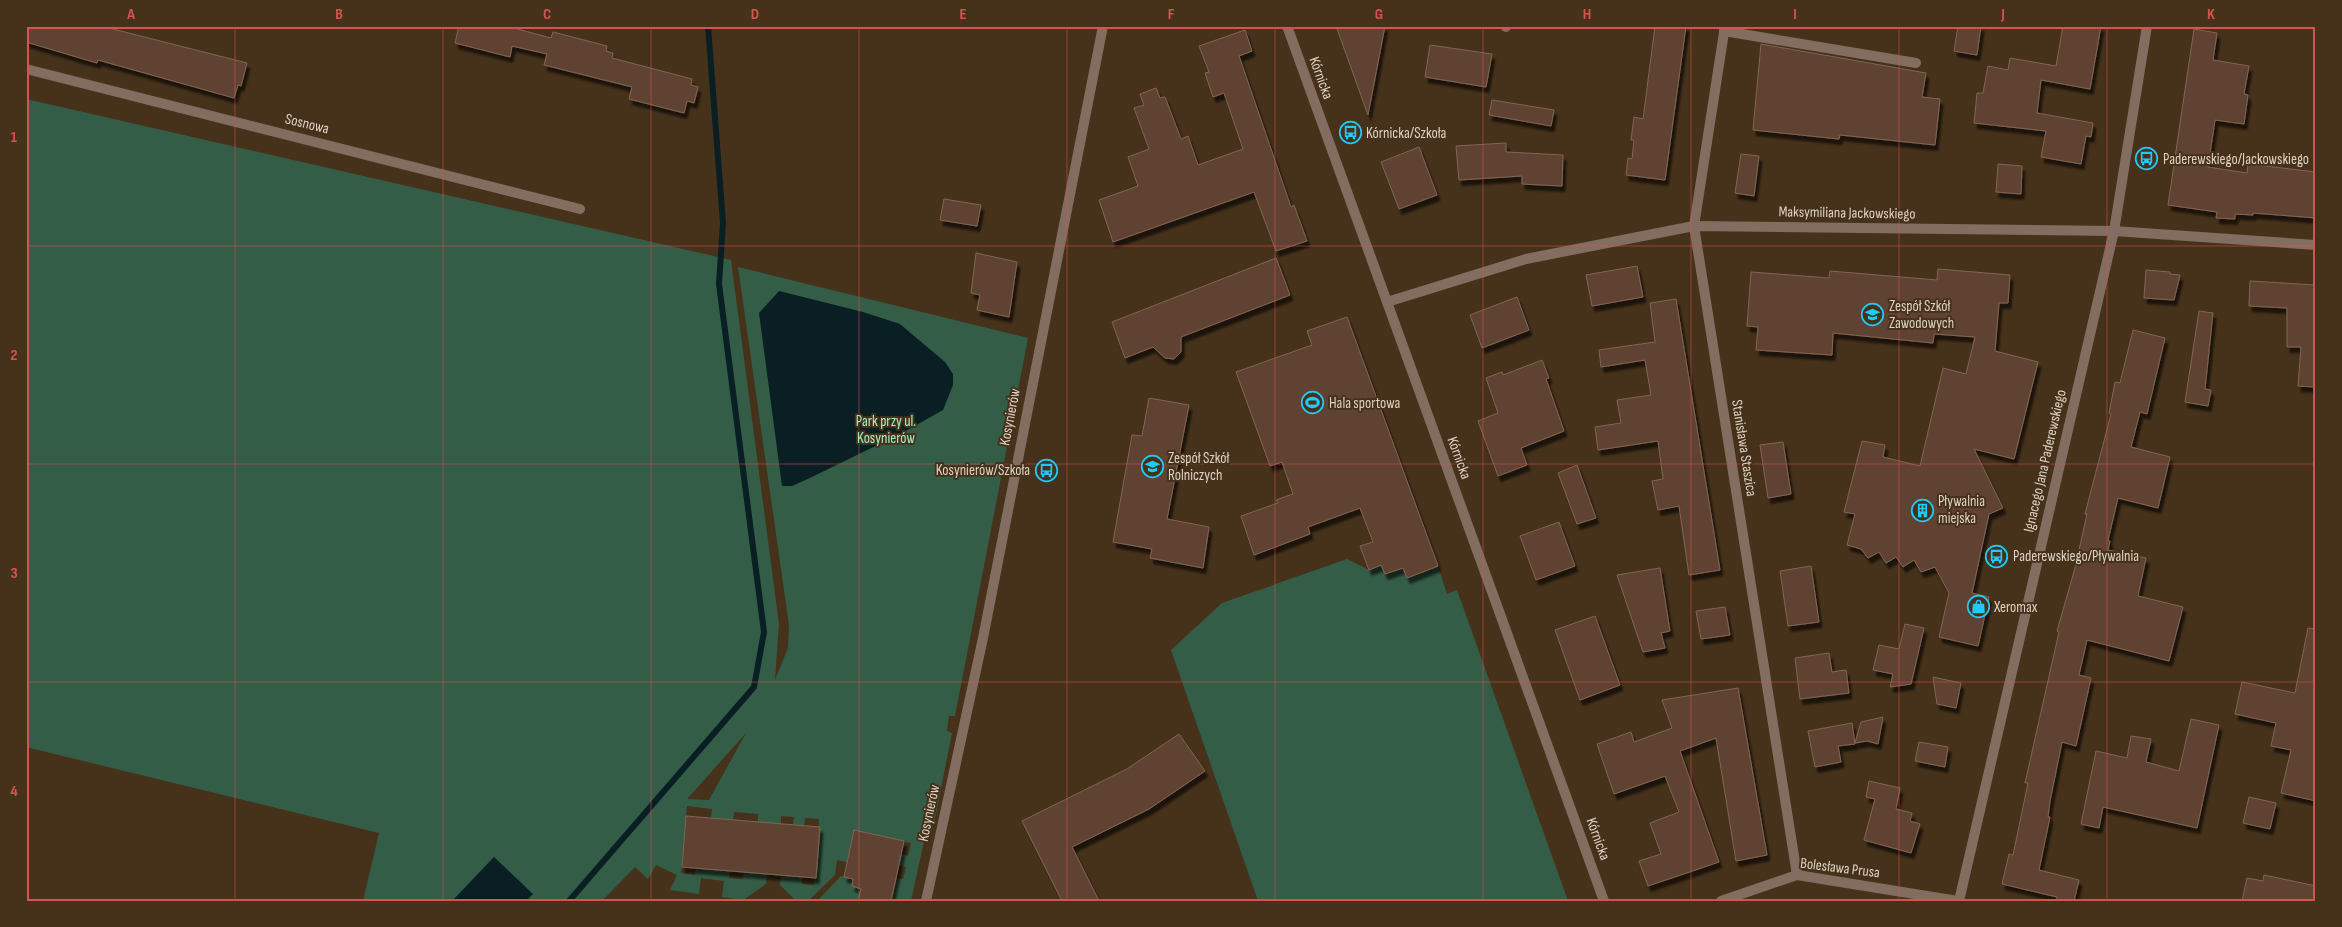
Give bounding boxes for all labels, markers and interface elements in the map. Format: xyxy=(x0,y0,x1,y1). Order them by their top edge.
text: A xyxy=(126,5,135,24)
text: B xyxy=(335,5,343,24)
text: C xyxy=(543,5,551,24)
text: D xyxy=(751,5,759,24)
text: E xyxy=(960,5,967,24)
text: F xyxy=(1168,5,1175,24)
text: G xyxy=(1375,5,1383,24)
text: H xyxy=(1583,5,1591,24)
text: I xyxy=(1793,5,1797,24)
text: J xyxy=(2000,5,2005,24)
text: K xyxy=(2207,5,2215,24)
street label: Kórnicka xyxy=(1305,54,1337,102)
street label: Sosnowa xyxy=(283,109,331,139)
bus stop icon: Kórnicka/Szkoła xyxy=(1338,121,1362,145)
place label: Kórnicka/Szkoła xyxy=(1366,124,1446,143)
text: 1 xyxy=(11,128,18,147)
bus stop icon: Paderewskiego/Jackowskiego xyxy=(2135,147,2159,171)
place label: Paderewskiego/Jackowskiego xyxy=(2163,150,2309,169)
street label: Maksymiliana Jackowskiego xyxy=(1778,202,1916,224)
place label: Zespół Szkół Zawodowych xyxy=(1889,297,1954,333)
school or university icon: Zespół Szkół Zawodowych xyxy=(1861,303,1885,327)
text: 2 xyxy=(10,346,18,365)
street label: Kosynierów xyxy=(995,386,1025,447)
street label: Ignacego Jana Paderewskiego xyxy=(2019,388,2071,534)
sports icon: Hala sportowa xyxy=(1301,391,1325,415)
place label: Hala sportowa xyxy=(1329,394,1400,413)
street label: Stanisława Staszica xyxy=(1727,398,1761,498)
park label: Park przy ul. Kosynierów xyxy=(856,412,916,448)
street label: Kórnicka xyxy=(1443,434,1475,482)
place label: Zespół Szkół Rolniczych xyxy=(1168,449,1229,485)
school or university icon: Zespół Szkół Rolniczych xyxy=(1140,455,1164,479)
bus stop icon: Kosynierów/Szkoła xyxy=(1034,458,1058,482)
place label: Kosynierów/Szkoła xyxy=(936,461,1030,480)
place label: Pływalnia miejska xyxy=(1938,492,1985,528)
building icon: Pływalnia miejska xyxy=(1910,498,1934,522)
bus stop icon: Paderewskiego/Pływalnia xyxy=(1985,544,2009,568)
place label: Paderewskiego/Pływalnia xyxy=(2013,547,2139,566)
text: 3 xyxy=(10,564,18,583)
shop icon: Xeromax xyxy=(1966,595,1990,619)
place label: Xeromax xyxy=(1993,598,2038,617)
text: 4 xyxy=(10,782,18,801)
street label: Kosynierów xyxy=(914,782,944,843)
street label: Kórnicka xyxy=(1582,815,1614,863)
street label: Bolesława Prusa xyxy=(1799,854,1881,882)

